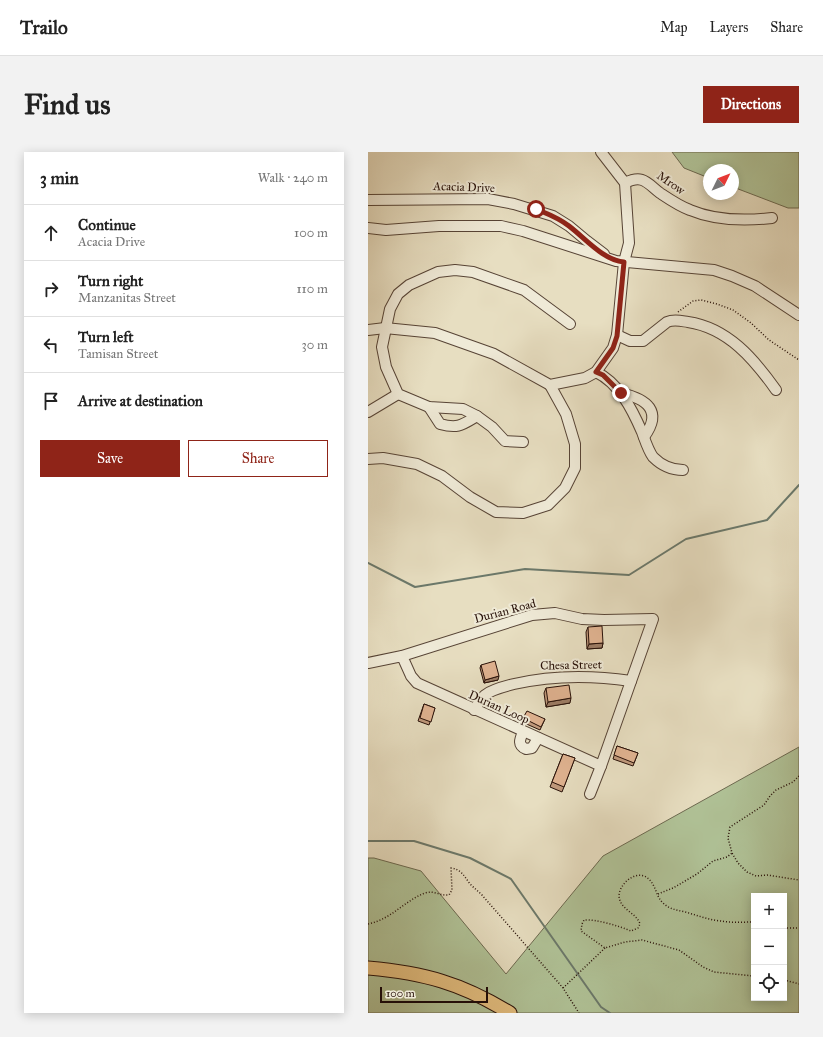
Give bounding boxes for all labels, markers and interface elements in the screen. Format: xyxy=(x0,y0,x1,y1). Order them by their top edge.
text: Trailo xyxy=(20,16,68,39)
text: Map xyxy=(660,19,688,36)
text: Layers xyxy=(710,19,748,36)
text: Share xyxy=(770,19,803,36)
button: Directions xyxy=(703,86,799,123)
text: Find us xyxy=(24,87,110,122)
north arrow xyxy=(703,164,739,200)
text: 3 min xyxy=(40,168,79,189)
street label: Mrow xyxy=(654,168,688,198)
text: Walk · 240 m xyxy=(258,170,328,186)
street label: Acacia Drive xyxy=(432,179,495,195)
route start xyxy=(527,200,545,218)
text: Continue xyxy=(78,216,136,234)
icon: ahead xyxy=(40,222,62,244)
text: 100 m xyxy=(294,225,328,241)
text: Acacia Drive xyxy=(78,234,145,250)
text: Turn right xyxy=(78,272,143,290)
icon: right xyxy=(40,278,62,300)
text: 110 m xyxy=(296,281,328,297)
text: Manzanitas Street xyxy=(78,290,176,306)
text: Turn left xyxy=(78,328,134,346)
icon: left xyxy=(40,334,62,356)
text: 30 m xyxy=(302,337,328,353)
text: Tamisan Street xyxy=(78,346,158,362)
route end xyxy=(612,384,630,402)
icon: arrive xyxy=(40,390,62,412)
text: Arrive at destination xyxy=(78,392,203,410)
button: Save xyxy=(40,440,180,477)
button: Share xyxy=(188,440,328,477)
street label: Durian Road xyxy=(473,596,537,626)
street label: Chesa Street xyxy=(540,657,603,673)
street label: Durian Loop xyxy=(466,687,532,727)
map controls xyxy=(751,893,787,1001)
button: + xyxy=(751,893,787,929)
button: − xyxy=(751,929,787,965)
button: locate xyxy=(751,965,787,1001)
scale bar xyxy=(380,985,488,1004)
text: 100 m xyxy=(386,987,415,1000)

